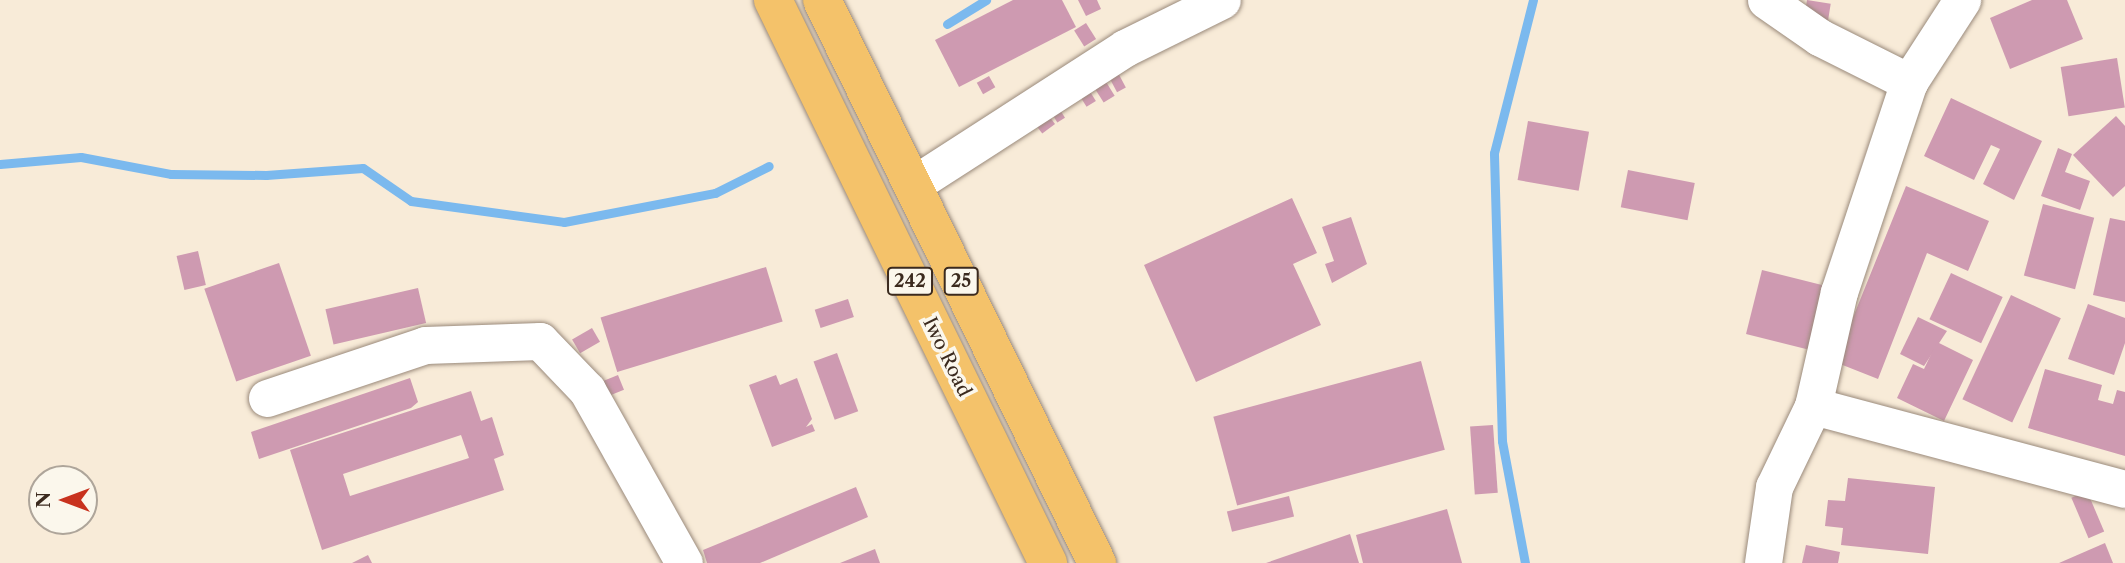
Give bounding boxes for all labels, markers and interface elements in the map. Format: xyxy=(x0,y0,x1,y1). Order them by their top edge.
road number: 242 xyxy=(886,267,934,296)
road number: 25 xyxy=(944,267,978,296)
street label: Iwo Road xyxy=(918,314,976,400)
north arrow xyxy=(28,465,98,535)
text: N xyxy=(32,492,55,508)

